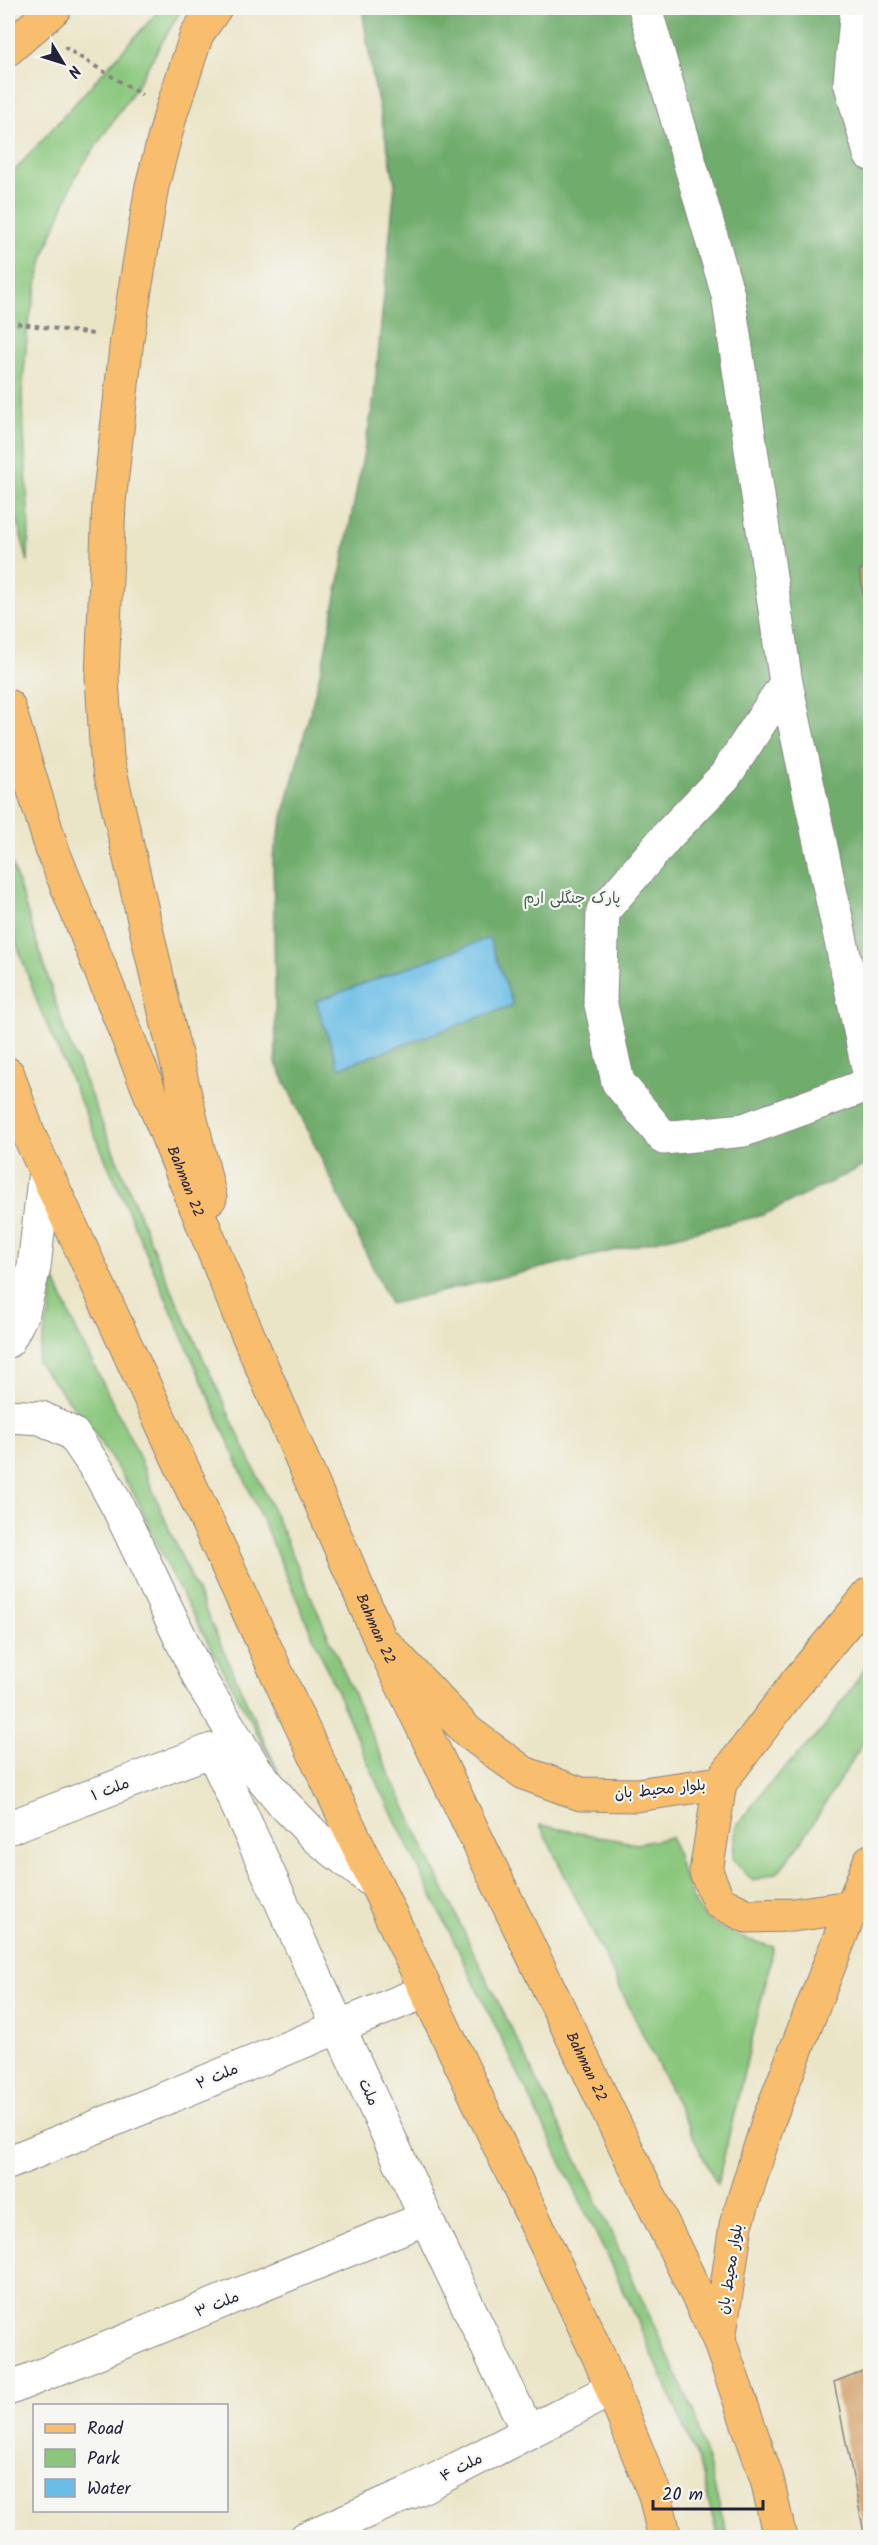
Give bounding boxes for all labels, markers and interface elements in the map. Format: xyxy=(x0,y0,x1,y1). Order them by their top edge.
north arrow xyxy=(33,33,93,93)
text: N xyxy=(61,60,87,83)
park label: پارک جنگلی ارم xyxy=(524,887,620,911)
street label: Bahman 22 xyxy=(160,1143,210,1221)
street label: Bahman 22 xyxy=(349,1590,401,1668)
street label: ملت ۱ xyxy=(88,1772,133,1808)
street label: بلوار محیط بان xyxy=(613,1773,707,1807)
street label: Bahman 22 xyxy=(559,2028,613,2106)
street label: ملت ۲ xyxy=(193,2057,242,2097)
street label: ملت xyxy=(351,2075,385,2110)
street label: بلوار محیط بان xyxy=(712,2222,750,2316)
street label: ملت ۳ xyxy=(192,2285,243,2325)
legend xyxy=(33,2404,228,2512)
text: Road xyxy=(87,2415,124,2444)
text: Park xyxy=(87,2445,120,2474)
street label: ملت ۴ xyxy=(436,2447,487,2489)
scale bar xyxy=(653,2473,762,2511)
text: Water xyxy=(87,2475,132,2504)
text: 20 m xyxy=(662,2481,703,2510)

